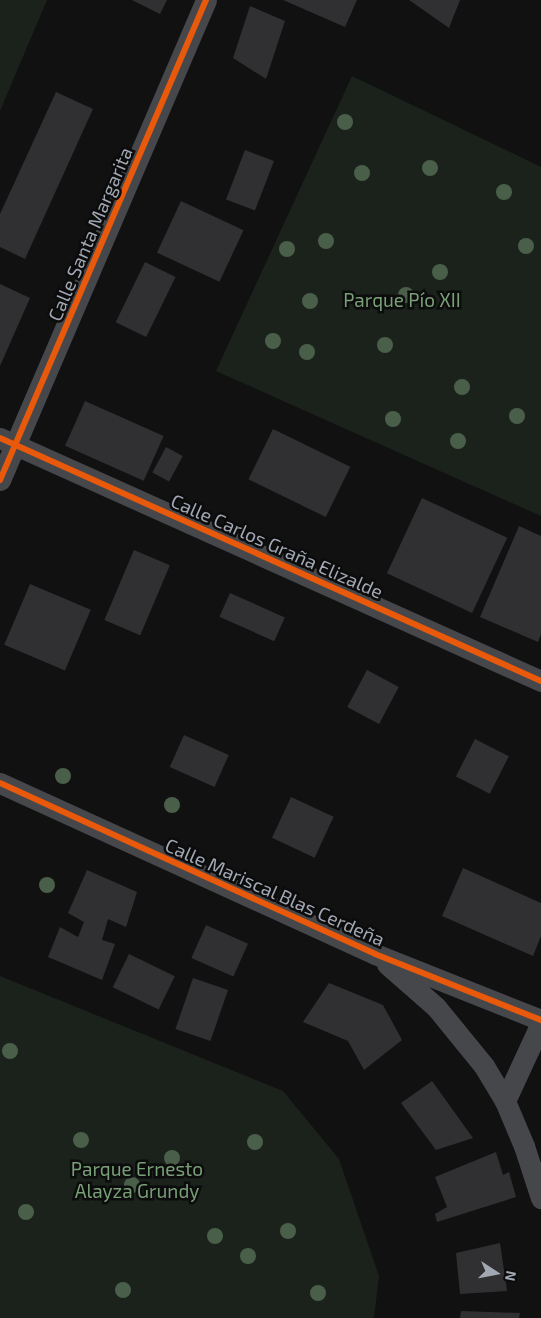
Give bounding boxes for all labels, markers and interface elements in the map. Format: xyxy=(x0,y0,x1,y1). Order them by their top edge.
street label: Calle Santa Margarita xyxy=(43,144,137,324)
park label: Parque Pío XII xyxy=(343,289,461,311)
street label: Calle Carlos Graña Elizalde xyxy=(167,489,387,603)
street label: Calle Mariscal Blas Cerdeña xyxy=(161,833,389,951)
park label: Parque Ernesto Alayza Grundy xyxy=(71,1158,203,1202)
north arrow xyxy=(471,1248,521,1298)
text: N xyxy=(502,1269,521,1283)

